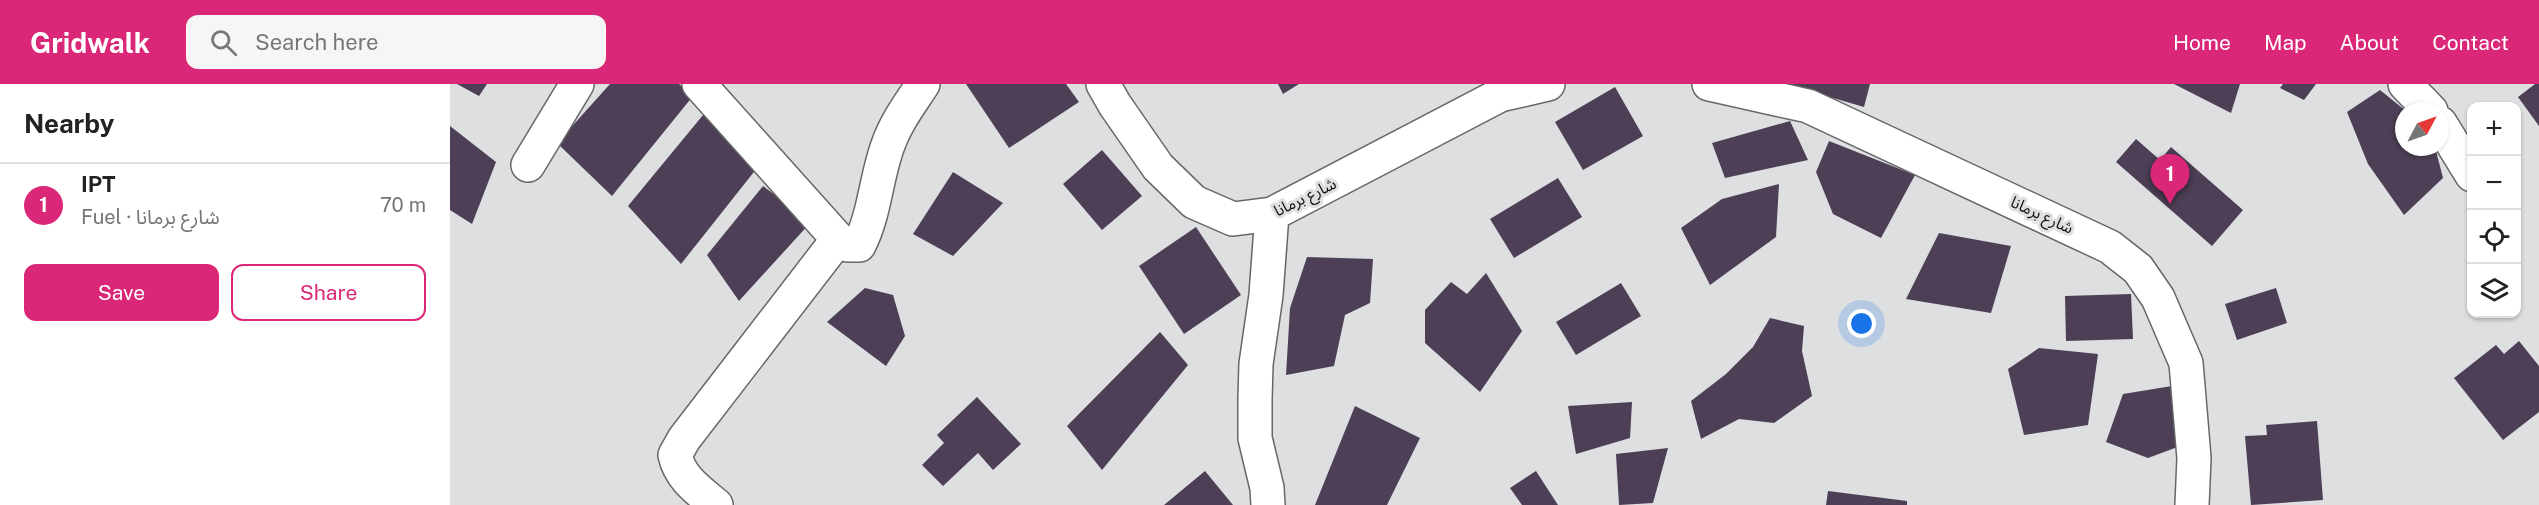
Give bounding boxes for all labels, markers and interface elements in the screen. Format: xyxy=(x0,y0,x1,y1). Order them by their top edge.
search box xyxy=(186,15,606,69)
text: Gridwalk xyxy=(30,26,150,59)
icon: search xyxy=(207,26,240,59)
text: Search here xyxy=(255,29,379,55)
text: Home xyxy=(2173,30,2231,55)
text: Map xyxy=(2264,30,2307,55)
text: About xyxy=(2340,30,2399,55)
text: Contact xyxy=(2432,30,2509,55)
north arrow xyxy=(2395,102,2449,156)
map controls xyxy=(2467,102,2521,318)
button: + xyxy=(2467,102,2521,156)
text: Nearby xyxy=(24,108,114,139)
pin: 1 xyxy=(2150,154,2190,204)
button: − xyxy=(2467,156,2521,210)
text: IPT xyxy=(81,171,116,197)
street label: شارع برمانا xyxy=(1271,174,1341,223)
street label: شارع برمانا xyxy=(2006,192,2076,241)
text: 1 xyxy=(39,193,48,217)
text: 70 m xyxy=(380,193,426,217)
text: Fuel · شارع برمانا xyxy=(81,205,220,229)
button: locate xyxy=(2467,210,2521,264)
button: Save xyxy=(24,264,219,321)
button: Share xyxy=(231,264,426,321)
button: layers xyxy=(2467,264,2521,318)
your location xyxy=(1847,309,1876,338)

